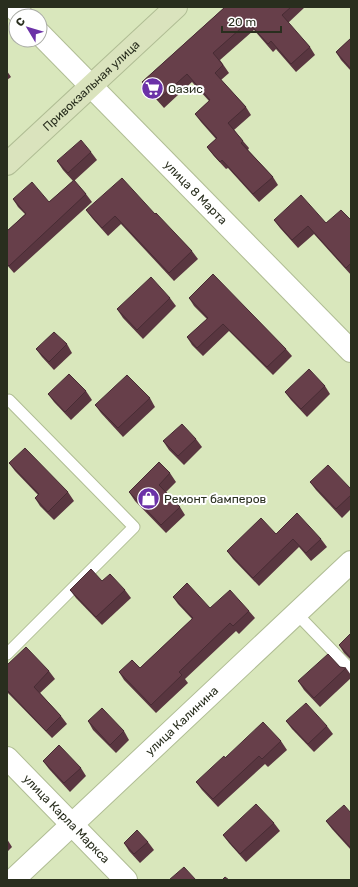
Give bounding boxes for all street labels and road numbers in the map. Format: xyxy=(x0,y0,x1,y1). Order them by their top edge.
street label: Привокзальная улица xyxy=(40,37,142,134)
street label: улица 8 Марта xyxy=(161,158,230,227)
street label: улица Калинина xyxy=(143,683,221,759)
street label: улица Карла Маркса xyxy=(20,772,113,866)

